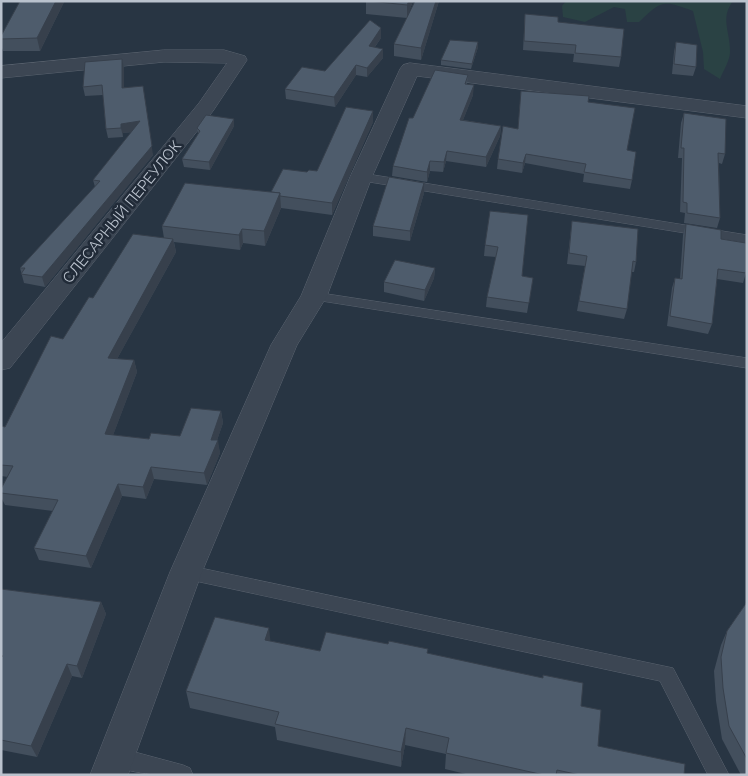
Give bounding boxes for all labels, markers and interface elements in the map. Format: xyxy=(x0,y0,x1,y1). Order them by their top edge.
street label: СЛЕСАРНЫЙ ПЕРЕУЛОК xyxy=(59,137,185,287)

